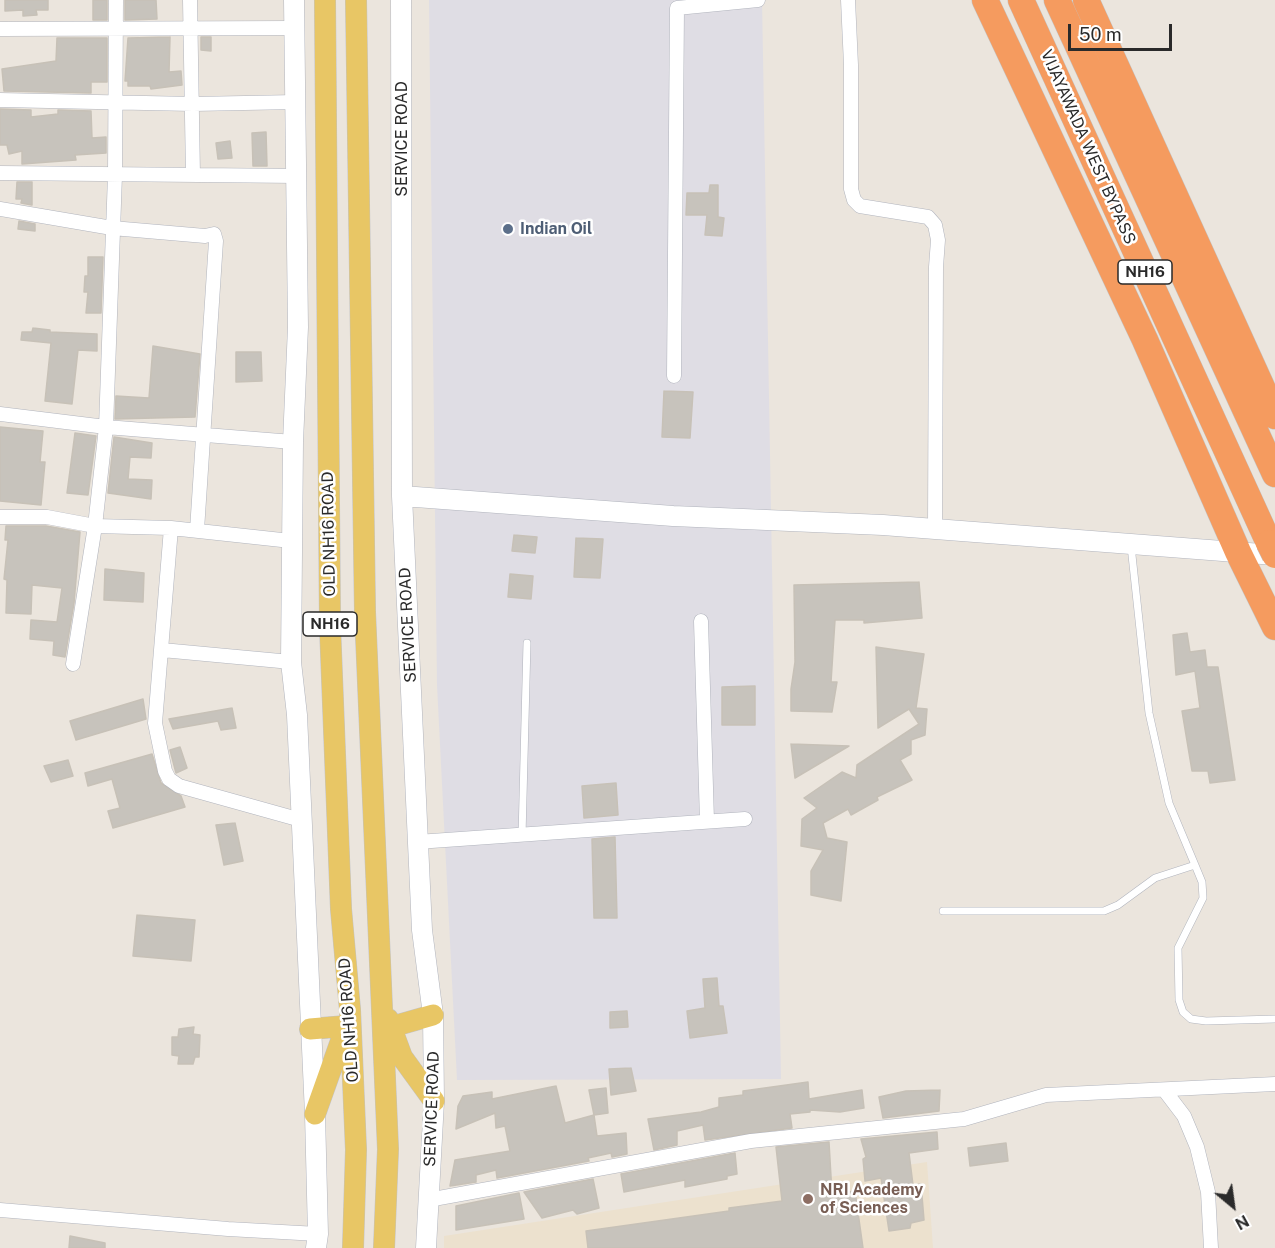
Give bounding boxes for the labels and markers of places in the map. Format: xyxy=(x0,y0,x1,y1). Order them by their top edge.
place label: Indian Oil xyxy=(520,219,592,239)
marker: Indian Oil xyxy=(501,222,515,236)
place label: NRI Academy of Sciences xyxy=(820,1180,923,1218)
marker: NRI Academy of Sciences xyxy=(801,1192,815,1206)

